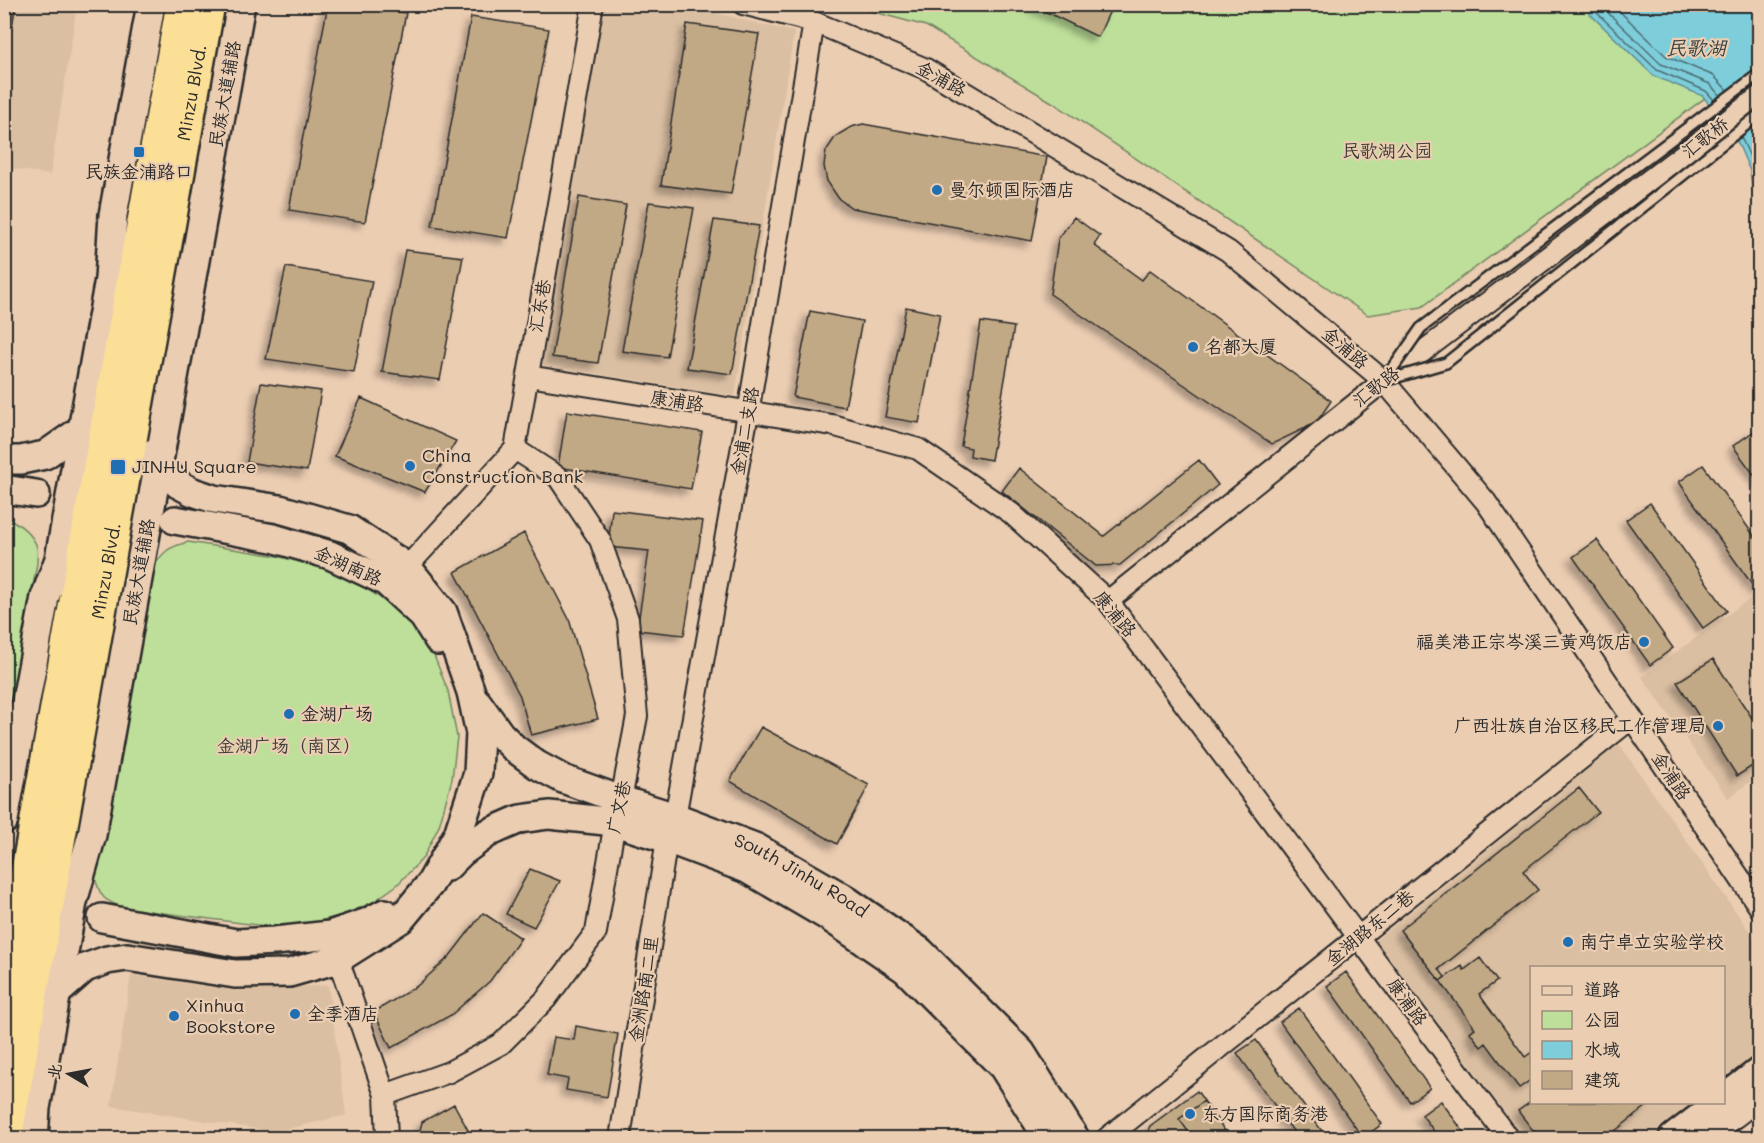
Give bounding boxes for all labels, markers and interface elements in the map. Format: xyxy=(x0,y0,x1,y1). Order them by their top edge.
water label: 民歌湖 xyxy=(1666,34,1728,60)
street label: 民族大道辅路 xyxy=(203,39,245,149)
street label: Minzu Blvd. xyxy=(171,42,212,143)
street label: 金浦路 xyxy=(912,55,971,102)
street label: 汇歌桥 xyxy=(1676,111,1733,163)
park label: 民歌湖公园 xyxy=(1342,138,1432,162)
marker: 民族金浦路口 xyxy=(132,145,146,159)
place label: 民族金浦路口 xyxy=(85,159,193,183)
place label: 曼尔顿国际酒店 xyxy=(949,177,1075,201)
marker: 曼尔顿国际酒店 xyxy=(930,183,944,197)
street label: 汇东巷 xyxy=(523,277,556,334)
street label: 金浦路 xyxy=(1317,321,1374,374)
place label: 名都大厦 xyxy=(1205,334,1277,358)
marker: 名都大厦 xyxy=(1186,340,1200,354)
street label: 汇歌路 xyxy=(1347,360,1404,412)
street label: 康浦路 xyxy=(649,384,706,416)
street label: 金浦二支路 xyxy=(724,384,764,477)
place label: China Construction Bank xyxy=(422,443,583,488)
place label: JINHU Square xyxy=(132,454,257,478)
marker: JINHU Square xyxy=(109,458,127,476)
marker: China Construction Bank xyxy=(403,459,417,473)
street label: 民族大道辅路 xyxy=(117,517,159,627)
street label: Minzu Blvd. xyxy=(85,521,126,621)
street label: 金湖南路 xyxy=(311,539,386,591)
street label: 康浦路 xyxy=(1089,585,1142,642)
place label: 福美港正宗岑溪三黄鸡饭店 xyxy=(1416,629,1632,653)
marker: 福美港正宗岑溪三黄鸡饭店 xyxy=(1637,635,1651,649)
place label: 金湖广场 xyxy=(301,701,373,725)
marker: 金湖广场 xyxy=(282,707,296,721)
place label: 广西壮族自治区移民工作管理局 xyxy=(1454,713,1706,737)
marker: 广西壮族自治区移民工作管理局 xyxy=(1711,719,1725,733)
park label: 金湖广场（南区） xyxy=(217,733,361,757)
street label: 金浦路 xyxy=(1647,746,1697,805)
street label: 广文巷 xyxy=(601,778,635,836)
street label: South Jinhu Road xyxy=(731,827,873,922)
street label: 金湖路东二巷 xyxy=(1320,884,1419,971)
place label: 南宁卓立实验学校 xyxy=(1580,929,1724,953)
street label: 金洲路南二里 xyxy=(623,934,663,1044)
marker: 南宁卓立实验学校 xyxy=(1561,935,1575,949)
legend xyxy=(1530,966,1725,1104)
street label: 康浦路 xyxy=(1382,973,1433,1030)
text: 道路 xyxy=(1584,977,1620,1001)
place label: Xinhua Bookstore xyxy=(186,993,276,1038)
place label: 全季酒店 xyxy=(307,1001,379,1025)
marker: 全季酒店 xyxy=(288,1007,302,1021)
text: 公园 xyxy=(1584,1007,1620,1031)
marker: Xinhua Bookstore xyxy=(167,1009,181,1023)
text: 水域 xyxy=(1584,1037,1620,1061)
north arrow xyxy=(39,1044,99,1104)
text: 北 xyxy=(42,1062,65,1081)
text: 建筑 xyxy=(1584,1067,1620,1091)
place label: 东方国际商务港 xyxy=(1202,1101,1328,1125)
marker: 东方国际商务港 xyxy=(1183,1107,1197,1121)

